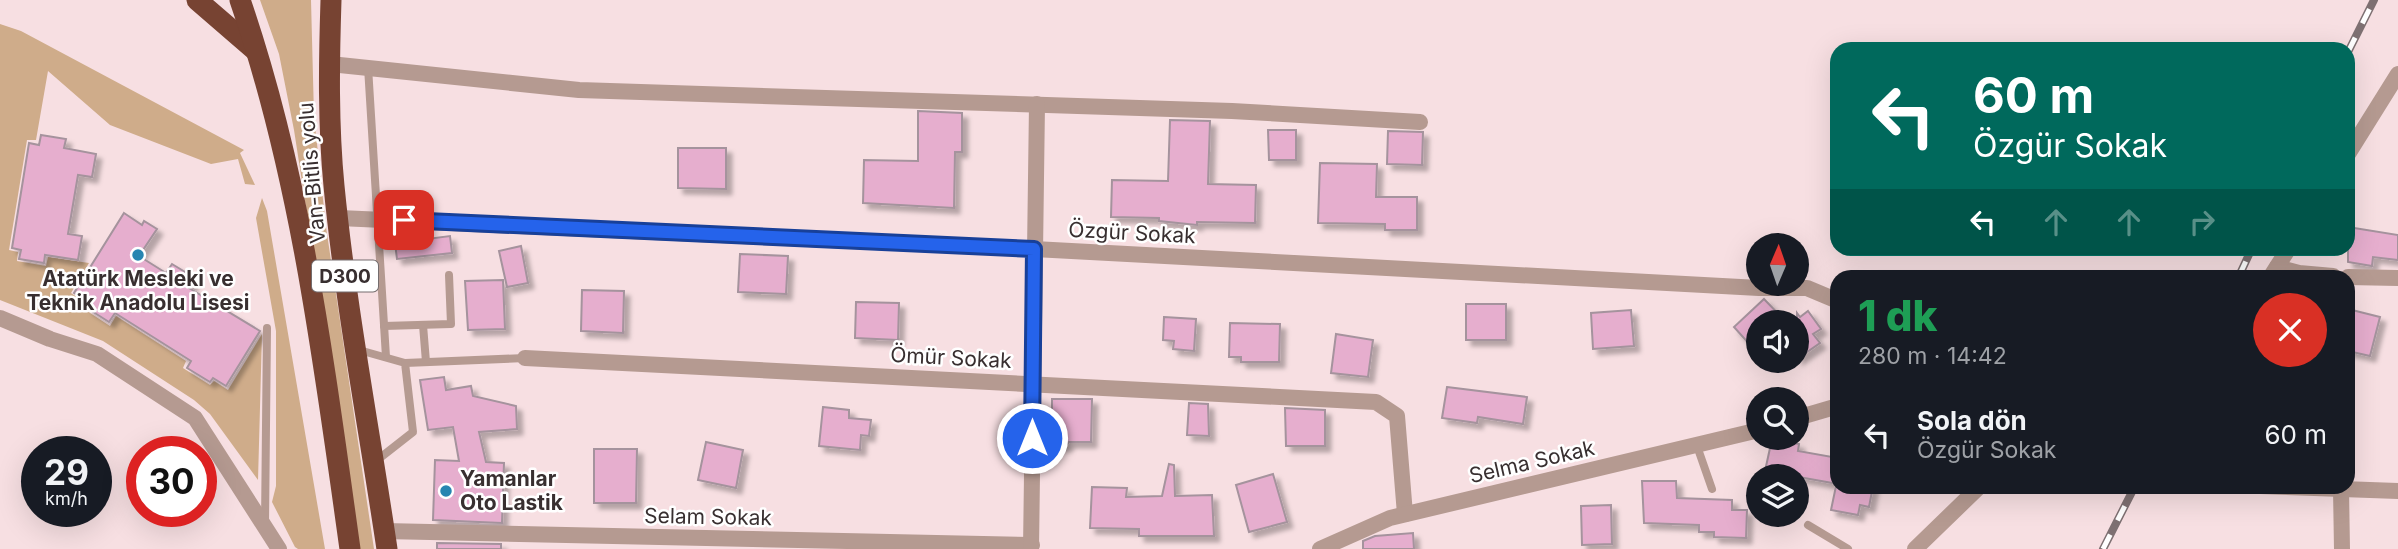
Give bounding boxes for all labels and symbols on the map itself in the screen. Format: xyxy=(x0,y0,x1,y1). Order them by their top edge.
street label: Van-Bitlis yolu xyxy=(293,101,330,245)
pin xyxy=(374,190,434,250)
street label: Özgür Sokak xyxy=(1068,217,1197,248)
north arrow xyxy=(1746,233,1810,296)
marker: Atatürk Mesleki ve Teknik Anadolu Lisesi xyxy=(130,247,146,263)
road number: D300 xyxy=(312,260,378,292)
place label: Atatürk Mesleki ve Teknik Anadolu Lisesi xyxy=(26,266,250,315)
street label: Ömür Sokak xyxy=(890,342,1013,373)
position arrow xyxy=(995,401,1069,475)
street label: Selma Sokak xyxy=(1467,435,1597,488)
speed limit sign: 30 xyxy=(126,436,217,527)
place label: Yamanlar Oto Lastik xyxy=(460,466,564,515)
marker: Yamanlar Oto Lastik xyxy=(438,483,454,499)
street label: Selam Sokak xyxy=(644,503,773,530)

